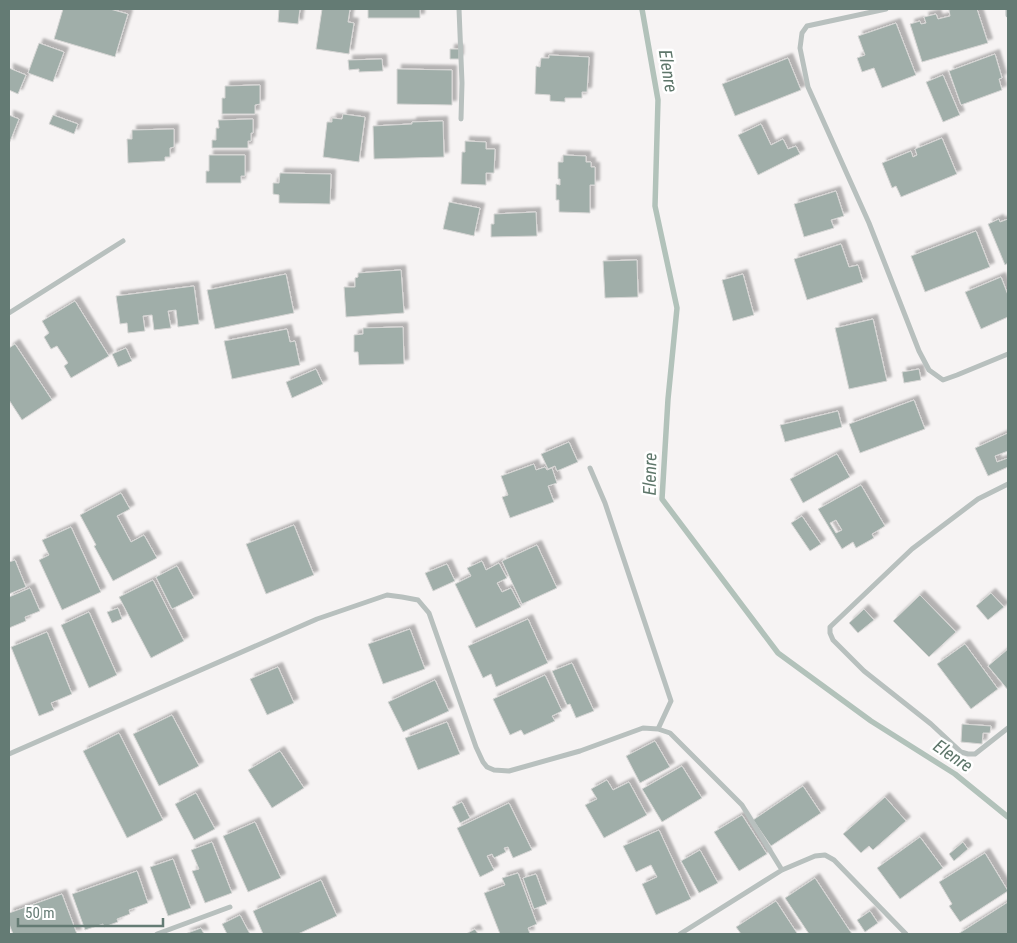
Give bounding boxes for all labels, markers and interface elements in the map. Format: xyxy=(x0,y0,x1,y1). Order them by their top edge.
water label: Elenre xyxy=(655,48,682,94)
water label: Elenre xyxy=(639,452,660,495)
water label: Elenre xyxy=(930,735,977,776)
scale bar xyxy=(18,896,162,928)
text: 50 m xyxy=(25,904,55,922)

